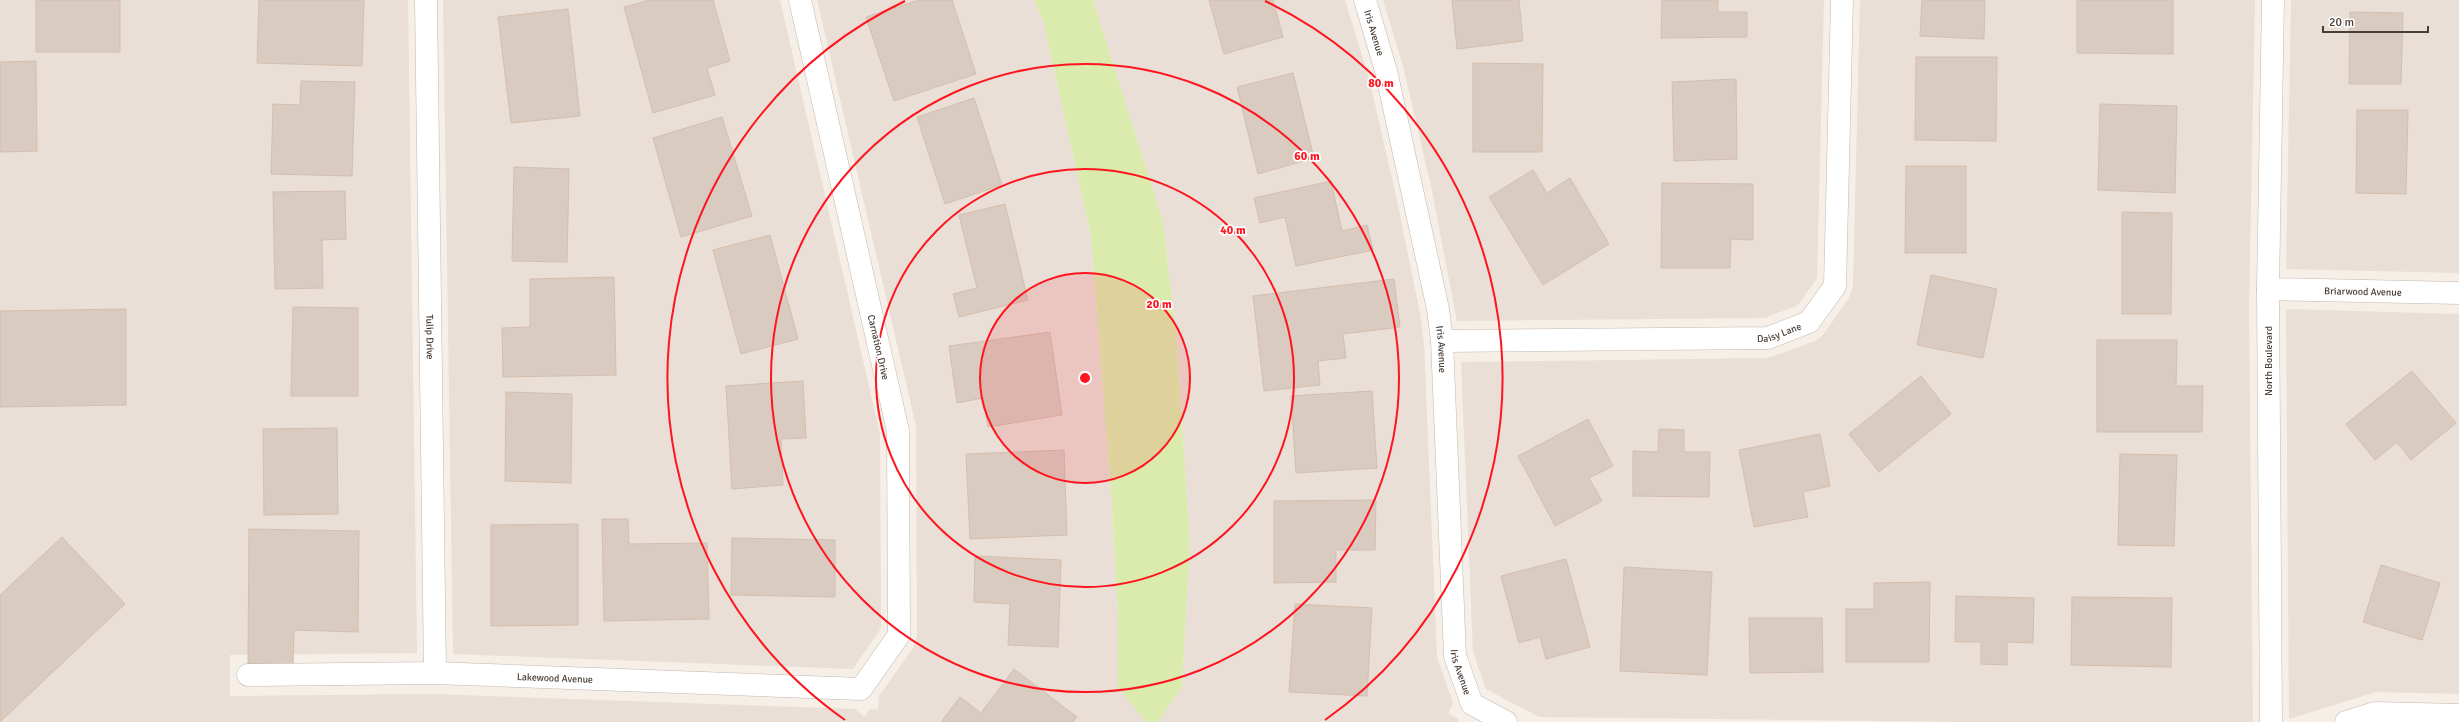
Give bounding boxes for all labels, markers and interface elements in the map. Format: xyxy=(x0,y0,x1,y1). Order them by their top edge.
street label: Iris Avenue xyxy=(1361,8,1386,57)
scale bar xyxy=(2323,8,2428,34)
text: 20 m xyxy=(2329,15,2354,30)
text: 80 m xyxy=(1368,76,1394,91)
text: 60 m xyxy=(1294,149,1320,164)
text: 40 m xyxy=(1220,223,1246,238)
street label: Briarwood Avenue xyxy=(2324,285,2402,299)
text: 20 m xyxy=(1146,297,1172,312)
street label: Carnation Drive xyxy=(865,313,891,381)
street label: Tulip Drive xyxy=(423,314,436,360)
street label: Daisy Lane xyxy=(1757,321,1803,345)
street label: Iris Avenue xyxy=(1433,325,1448,373)
street label: North Boulevard xyxy=(2263,326,2275,396)
centre of rings xyxy=(1078,371,1092,385)
street label: Iris Avenue xyxy=(1448,649,1473,697)
street label: Lakewood Avenue xyxy=(517,671,593,686)

